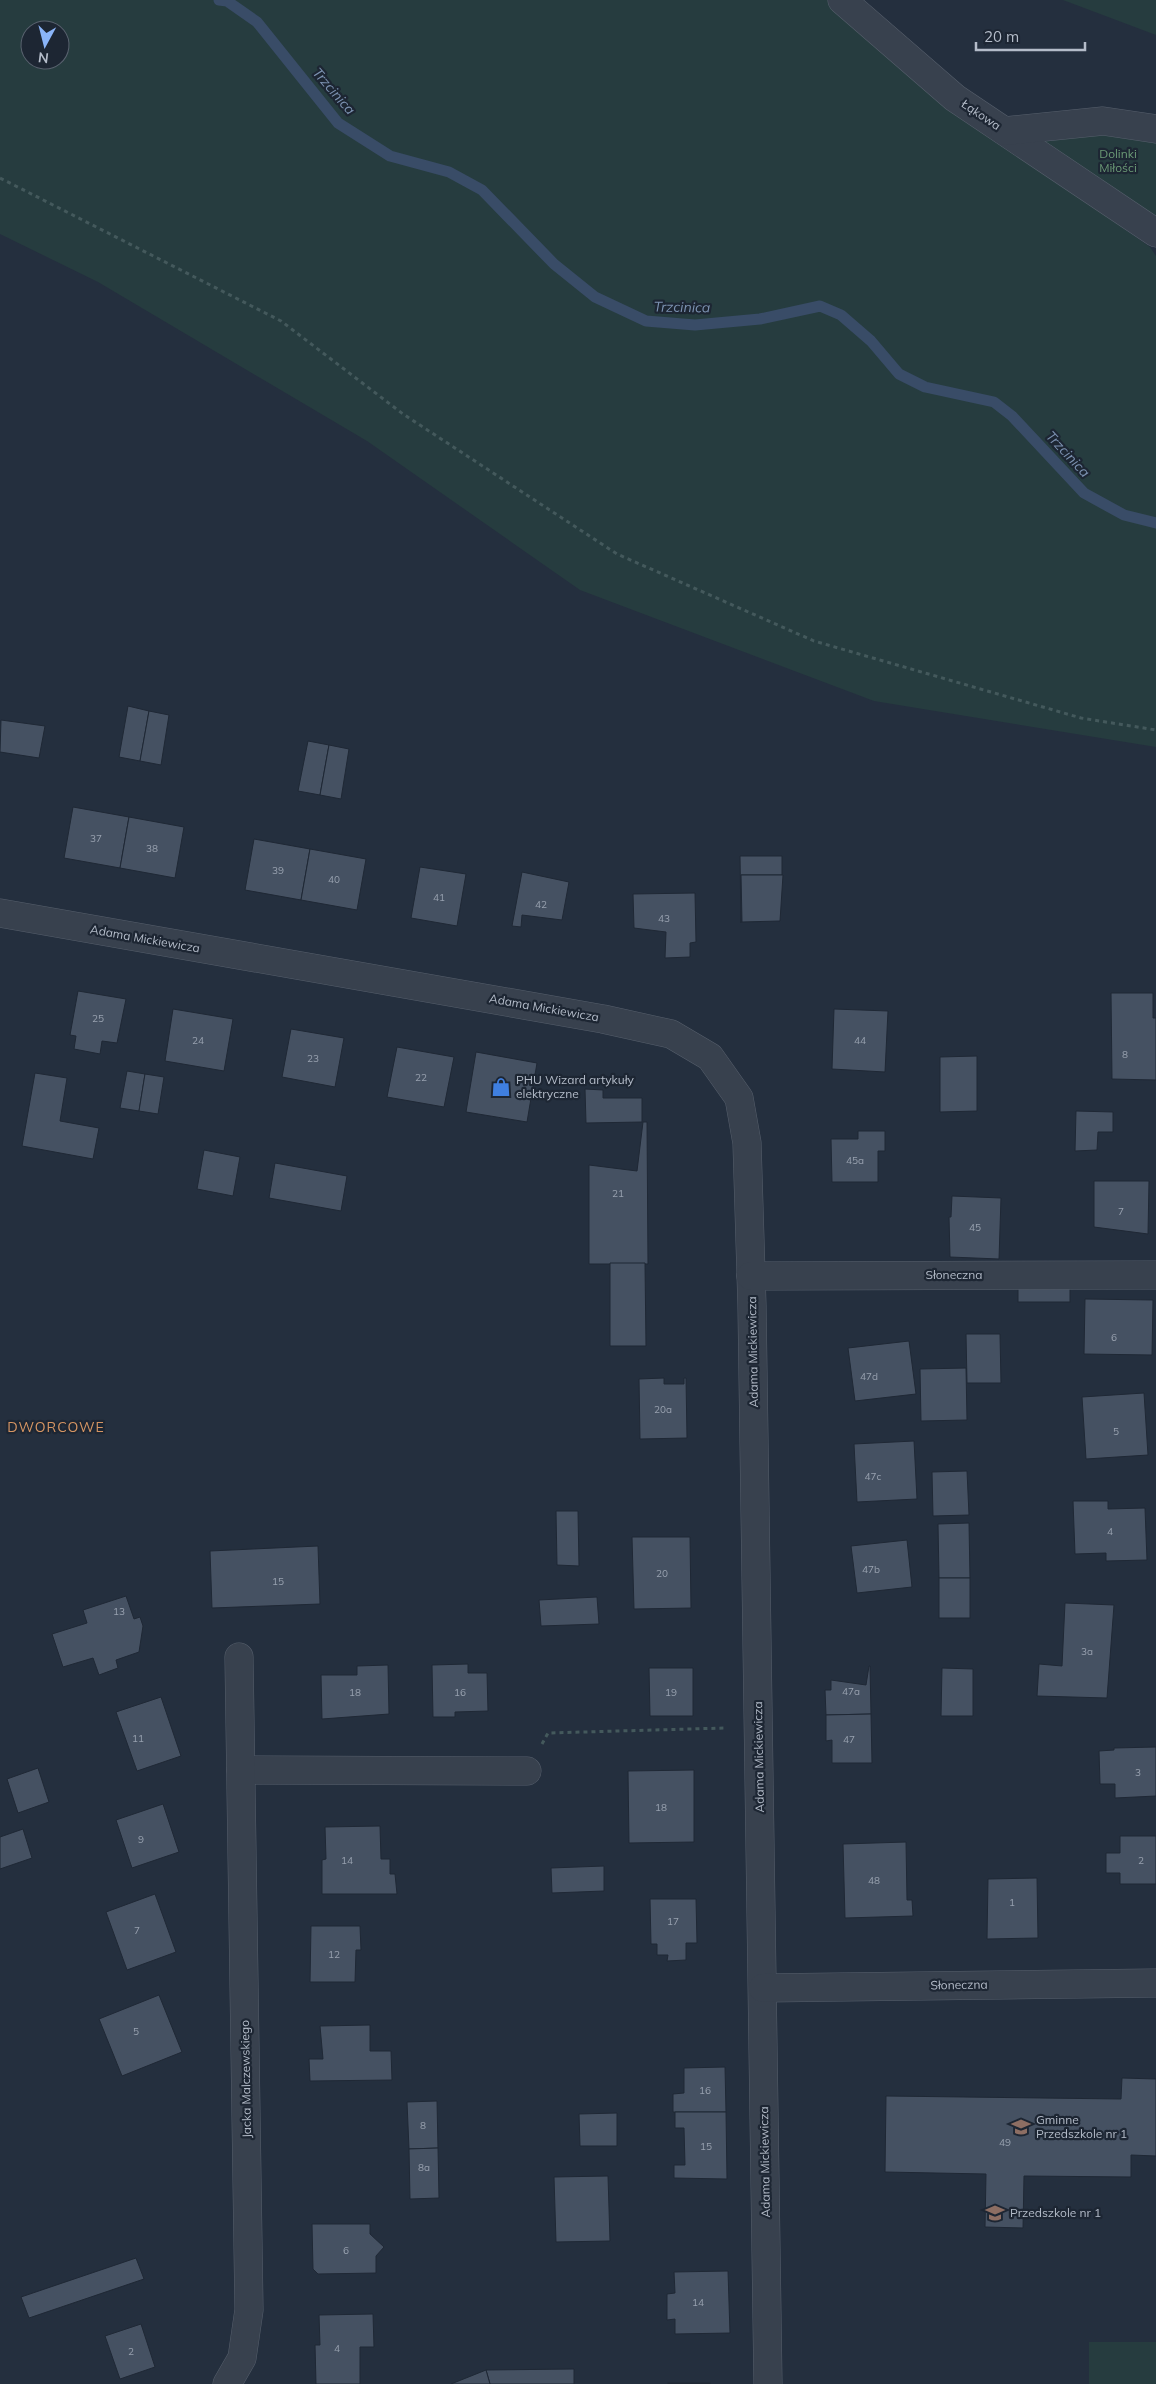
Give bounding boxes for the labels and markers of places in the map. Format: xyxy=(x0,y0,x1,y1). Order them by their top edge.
place label: PHU Wizard artykuły elektryczne xyxy=(516,1072,635,1101)
shop icon: PHU Wizard artykuły elektryczne xyxy=(490,1076,512,1098)
place label: Gminne Przedszkole nr 1 xyxy=(1036,2112,1127,2141)
school or university icon: Gminne Przedszkole nr 1 xyxy=(1010,2116,1032,2138)
school or university icon: Przedszkole nr 1 xyxy=(984,2202,1006,2224)
place label: Przedszkole nr 1 xyxy=(1010,2205,1101,2220)

